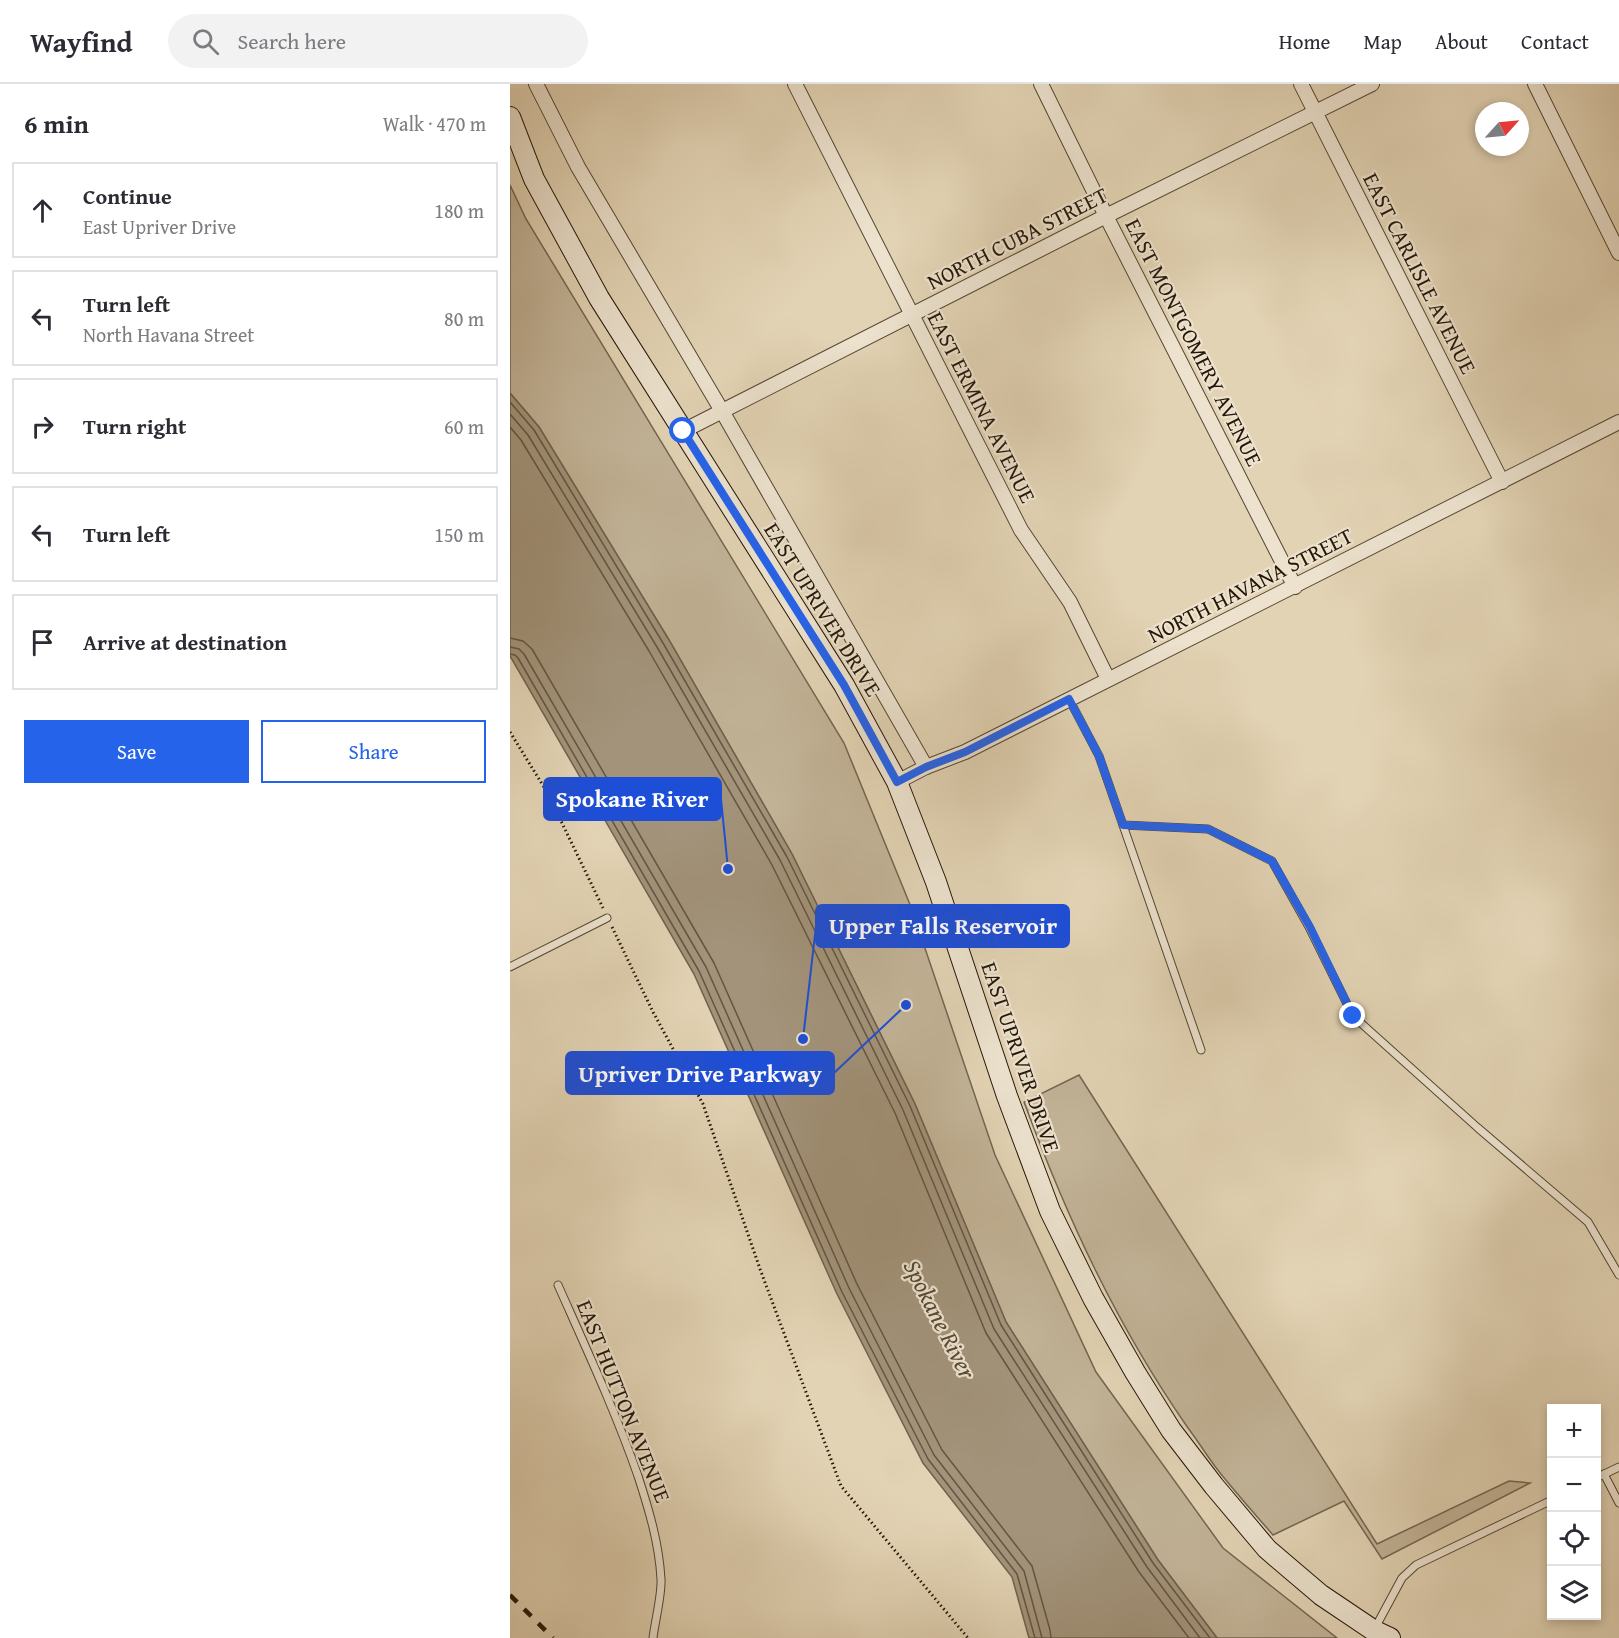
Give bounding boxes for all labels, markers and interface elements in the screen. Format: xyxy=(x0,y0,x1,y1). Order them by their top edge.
search box xyxy=(168,14,588,68)
text: Wayfind xyxy=(30,21,132,62)
icon: search xyxy=(189,25,222,58)
text: Search here xyxy=(237,25,346,57)
text: Home xyxy=(1279,26,1330,57)
text: Map xyxy=(1363,26,1402,57)
text: About xyxy=(1435,26,1488,57)
text: Contact xyxy=(1521,26,1589,57)
north arrow xyxy=(1475,102,1529,156)
text: 6 min xyxy=(24,104,89,143)
text: Walk · 470 m xyxy=(383,109,486,138)
street label: EAST CARLISLE AVENUE xyxy=(1355,167,1485,379)
street label: NORTH CUBA STREET xyxy=(921,179,1113,297)
text: Continue xyxy=(83,180,172,212)
icon: ahead xyxy=(26,194,59,227)
text: 180 m xyxy=(434,196,484,225)
text: East Upriver Drive xyxy=(83,212,236,241)
street label: EAST MONTGOMERY AVENUE xyxy=(1118,213,1270,471)
text: Turn left xyxy=(83,288,170,320)
icon: left xyxy=(26,302,59,335)
text: 80 m xyxy=(444,304,484,333)
street label: EAST ERMINA AVENUE xyxy=(920,306,1044,508)
text: North Havana Street xyxy=(83,320,254,349)
icon: right xyxy=(26,410,59,443)
text: Turn right xyxy=(83,410,186,442)
text: 60 m xyxy=(444,412,484,441)
route start xyxy=(669,417,695,443)
street label: EAST UPRIVER DRIVE xyxy=(757,516,889,702)
icon: left xyxy=(26,518,59,551)
text: Turn left xyxy=(83,518,170,550)
street label: NORTH HAVANA STREET xyxy=(1142,519,1358,651)
text: 150 m xyxy=(434,520,484,549)
icon: arrive xyxy=(26,626,59,659)
text: Arrive at destination xyxy=(83,626,287,658)
button: Save xyxy=(24,720,249,783)
button: Share xyxy=(261,720,486,783)
callout: Spokane River xyxy=(544,778,721,820)
text: Spokane River xyxy=(555,781,709,816)
callout: Upper Falls Reservoir xyxy=(816,905,1069,947)
text: Upper Falls Reservoir xyxy=(829,908,1057,943)
street label: EAST UPRIVER DRIVE xyxy=(973,957,1069,1157)
route end xyxy=(1339,1002,1365,1028)
callout: Upriver Drive Parkway xyxy=(566,1052,834,1094)
text: Upriver Drive Parkway xyxy=(578,1056,822,1091)
water label: Spokane River xyxy=(895,1253,985,1386)
street label: EAST HUTTON AVENUE xyxy=(569,1295,679,1507)
map controls xyxy=(1547,1404,1601,1620)
button: + xyxy=(1547,1404,1601,1458)
button: − xyxy=(1547,1458,1601,1512)
button: locate xyxy=(1547,1512,1601,1566)
button: layers xyxy=(1547,1566,1601,1620)

